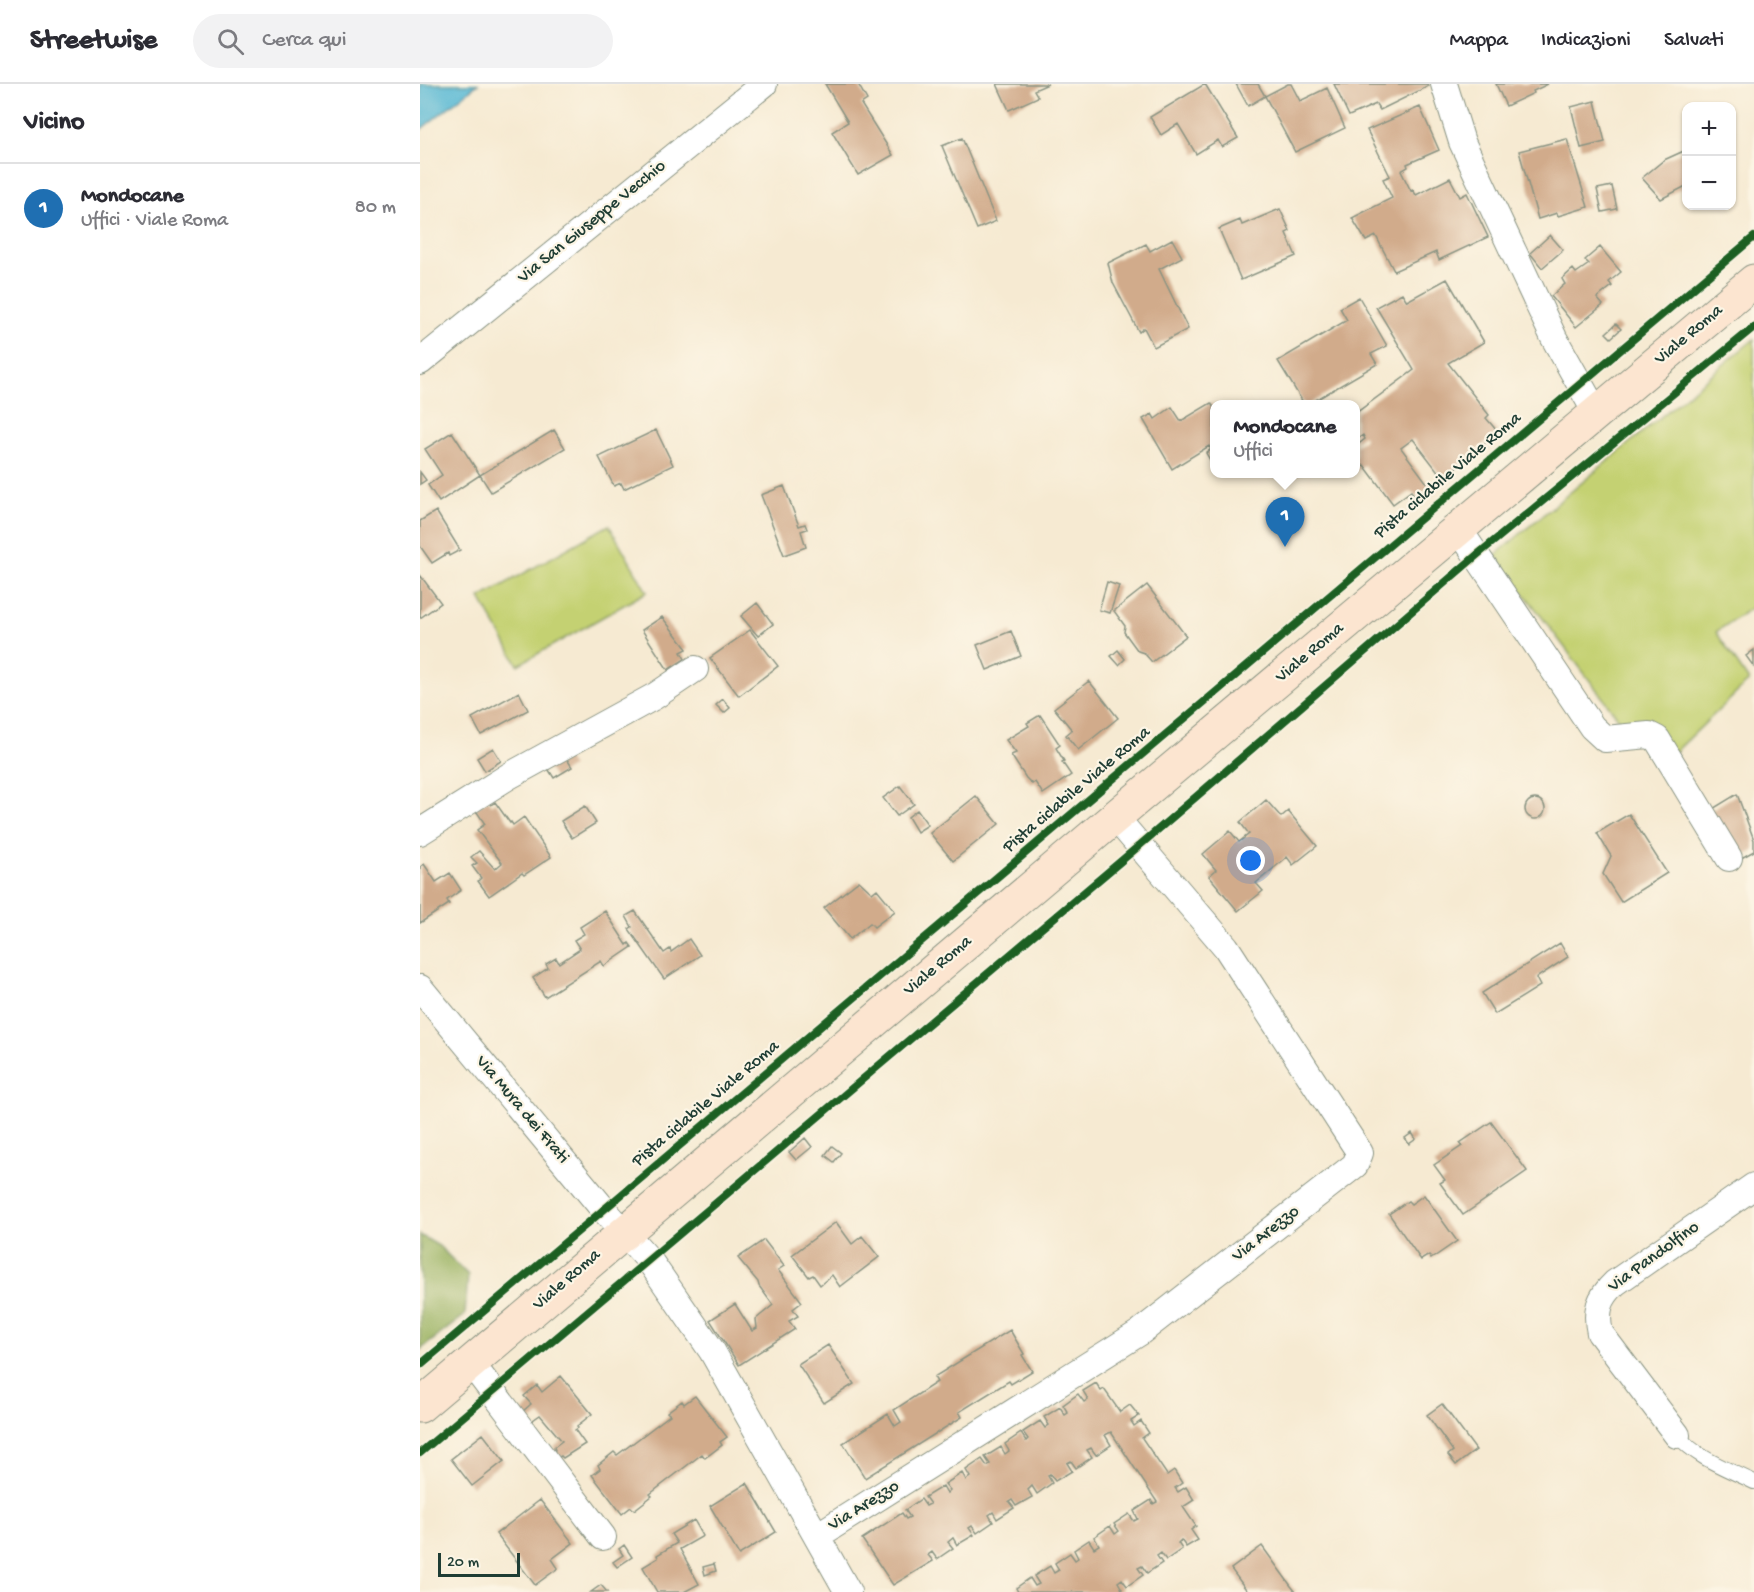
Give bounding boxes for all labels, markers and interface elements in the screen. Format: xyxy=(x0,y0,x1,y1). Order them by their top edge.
search box xyxy=(193,14,613,68)
text: Streetwise xyxy=(30,25,157,58)
icon: search xyxy=(214,25,247,58)
text: Cerca qui xyxy=(262,28,346,54)
text: Mappa xyxy=(1449,29,1508,54)
text: Indicazioni xyxy=(1541,29,1631,54)
text: Salvati xyxy=(1664,29,1724,54)
map controls xyxy=(1682,102,1736,210)
button: + xyxy=(1682,102,1736,156)
text: Vicino xyxy=(24,108,84,139)
street label: Via San Giuseppe Vecchio xyxy=(513,156,670,289)
button: − xyxy=(1682,156,1736,210)
text: Mondocane xyxy=(81,184,184,210)
text: 1 xyxy=(39,197,48,220)
text: 80 m xyxy=(355,197,396,220)
text: Uffici · Viale Roma xyxy=(81,210,228,233)
street label: Viale Roma xyxy=(1650,300,1728,370)
popup xyxy=(1210,400,1360,478)
street label: Pista ciclabile Viale Roma xyxy=(1369,408,1527,544)
text: Mondocane xyxy=(1234,415,1336,441)
text: Uffici xyxy=(1234,441,1273,464)
pin: 1 xyxy=(1266,498,1304,547)
street label: Viale Roma xyxy=(1271,618,1349,688)
street label: Pista ciclabile Viale Roma xyxy=(998,722,1156,858)
your location xyxy=(1236,846,1265,875)
street label: Viale Roma xyxy=(899,931,977,1001)
street label: Pista ciclabile Viale Roma xyxy=(627,1036,785,1172)
street label: Via Mura dei Frati xyxy=(470,1051,573,1168)
street label: Via Arezzo xyxy=(1227,1201,1304,1267)
street label: Via Pandolfino xyxy=(1603,1217,1704,1298)
street label: Viale Roma xyxy=(528,1244,606,1316)
street label: Via Arezzo xyxy=(824,1476,903,1537)
scale bar xyxy=(438,1550,520,1578)
text: 20 m xyxy=(447,1554,479,1573)

